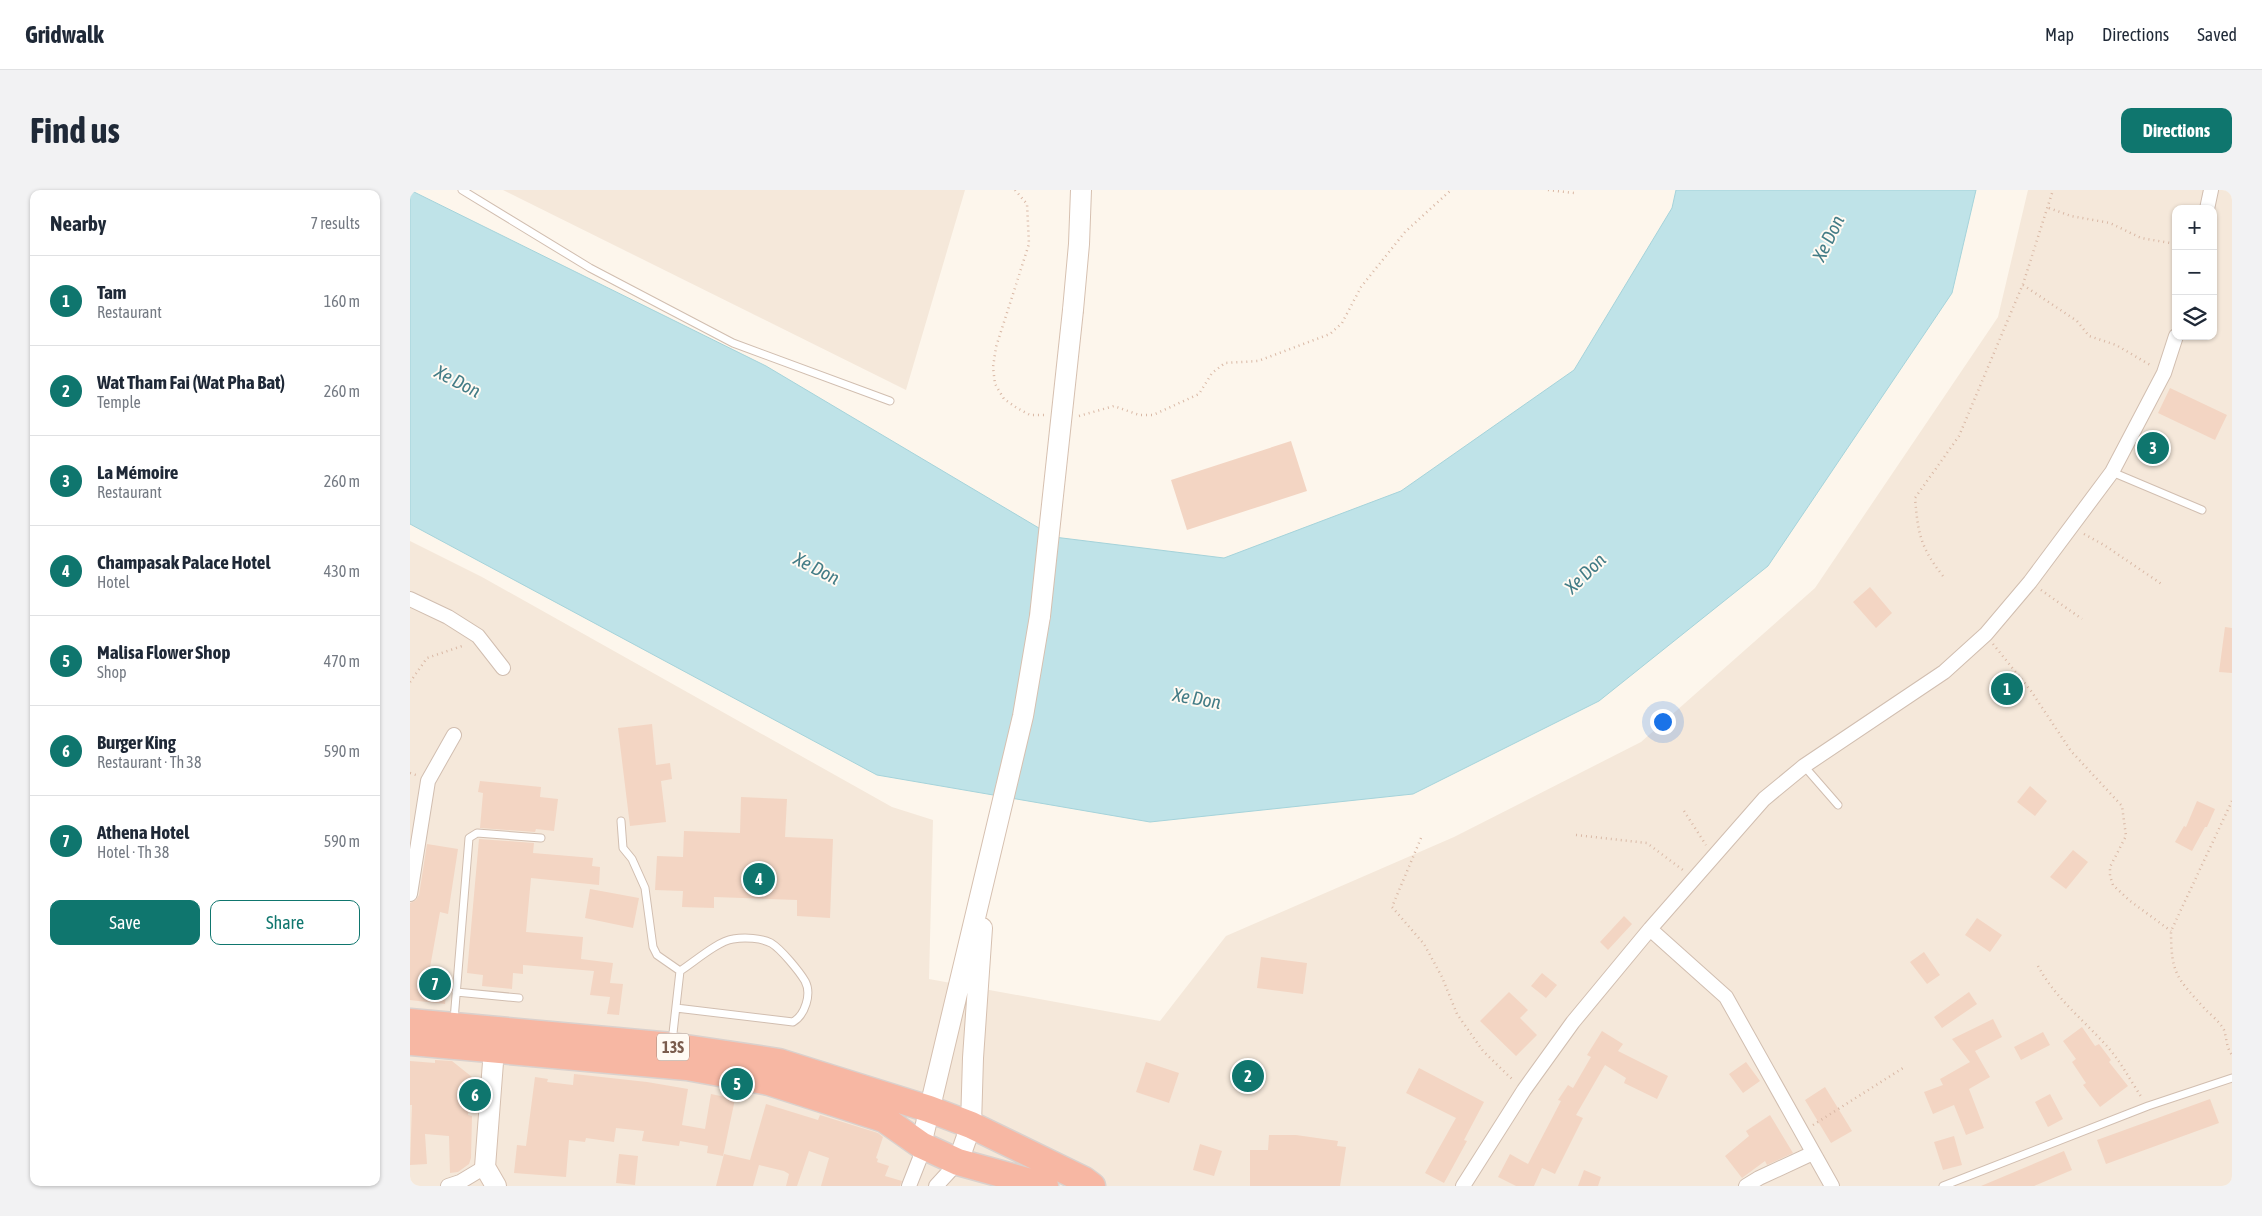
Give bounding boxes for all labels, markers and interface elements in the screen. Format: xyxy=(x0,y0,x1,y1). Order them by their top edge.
text: Gridwalk xyxy=(25,21,104,48)
text: Map xyxy=(2045,24,2074,45)
text: Directions xyxy=(2102,24,2169,45)
text: Saved xyxy=(2197,24,2237,45)
button: Directions xyxy=(2121,108,2232,153)
text: Find us xyxy=(30,110,120,150)
map controls xyxy=(2172,205,2217,340)
button: + xyxy=(2172,205,2217,250)
text: Nearby xyxy=(50,211,106,235)
water label: Xe Don xyxy=(1807,211,1848,265)
text: 7 results xyxy=(310,214,360,232)
button: − xyxy=(2172,250,2217,295)
text: Tam xyxy=(97,281,127,303)
text: 1 xyxy=(62,292,70,310)
text: 160 m xyxy=(324,292,360,310)
button: layers xyxy=(2172,295,2217,340)
text: Restaurant xyxy=(97,303,162,321)
water label: Xe Don xyxy=(431,360,485,402)
text: Wat Tham Fai (Wat Pha Bat) xyxy=(97,371,285,393)
text: 2 xyxy=(62,382,70,400)
text: 260 m xyxy=(324,382,360,400)
text: Temple xyxy=(97,393,141,411)
pin: 3 xyxy=(2137,429,2169,467)
text: La Mémoire xyxy=(97,461,178,483)
text: 3 xyxy=(62,472,70,490)
text: 260 m xyxy=(324,472,360,490)
text: Restaurant xyxy=(97,483,162,501)
water label: Xe Don xyxy=(790,547,844,589)
water label: Xe Don xyxy=(1559,548,1610,598)
text: Champasak Palace Hotel xyxy=(97,551,270,573)
text: 4 xyxy=(62,562,70,580)
text: 430 m xyxy=(324,562,360,580)
text: Hotel xyxy=(97,573,130,591)
text: Malisa Flower Shop xyxy=(97,641,230,663)
text: 5 xyxy=(62,652,70,670)
text: 470 m xyxy=(324,652,360,670)
text: Shop xyxy=(97,663,127,681)
pin: 1 xyxy=(1991,670,2023,708)
water label: Xe Don xyxy=(1170,683,1223,713)
your location xyxy=(1650,709,1676,735)
text: Burger King xyxy=(97,731,176,753)
text: 6 xyxy=(62,742,70,760)
text: 590 m xyxy=(324,742,360,760)
text: Restaurant · Th 38 xyxy=(97,753,201,771)
text: Athena Hotel xyxy=(97,821,189,843)
text: 7 xyxy=(62,832,70,850)
text: 590 m xyxy=(324,832,360,850)
text: Hotel · Th 38 xyxy=(97,843,169,861)
pin: 4 xyxy=(743,860,775,898)
button: Save xyxy=(50,900,200,945)
button: Share xyxy=(210,900,360,945)
pin: 7 xyxy=(419,965,451,1003)
road number: 13S xyxy=(657,1034,689,1060)
pin: 2 xyxy=(1232,1057,1264,1095)
pin: 5 xyxy=(721,1065,753,1103)
pin: 6 xyxy=(459,1076,491,1114)

